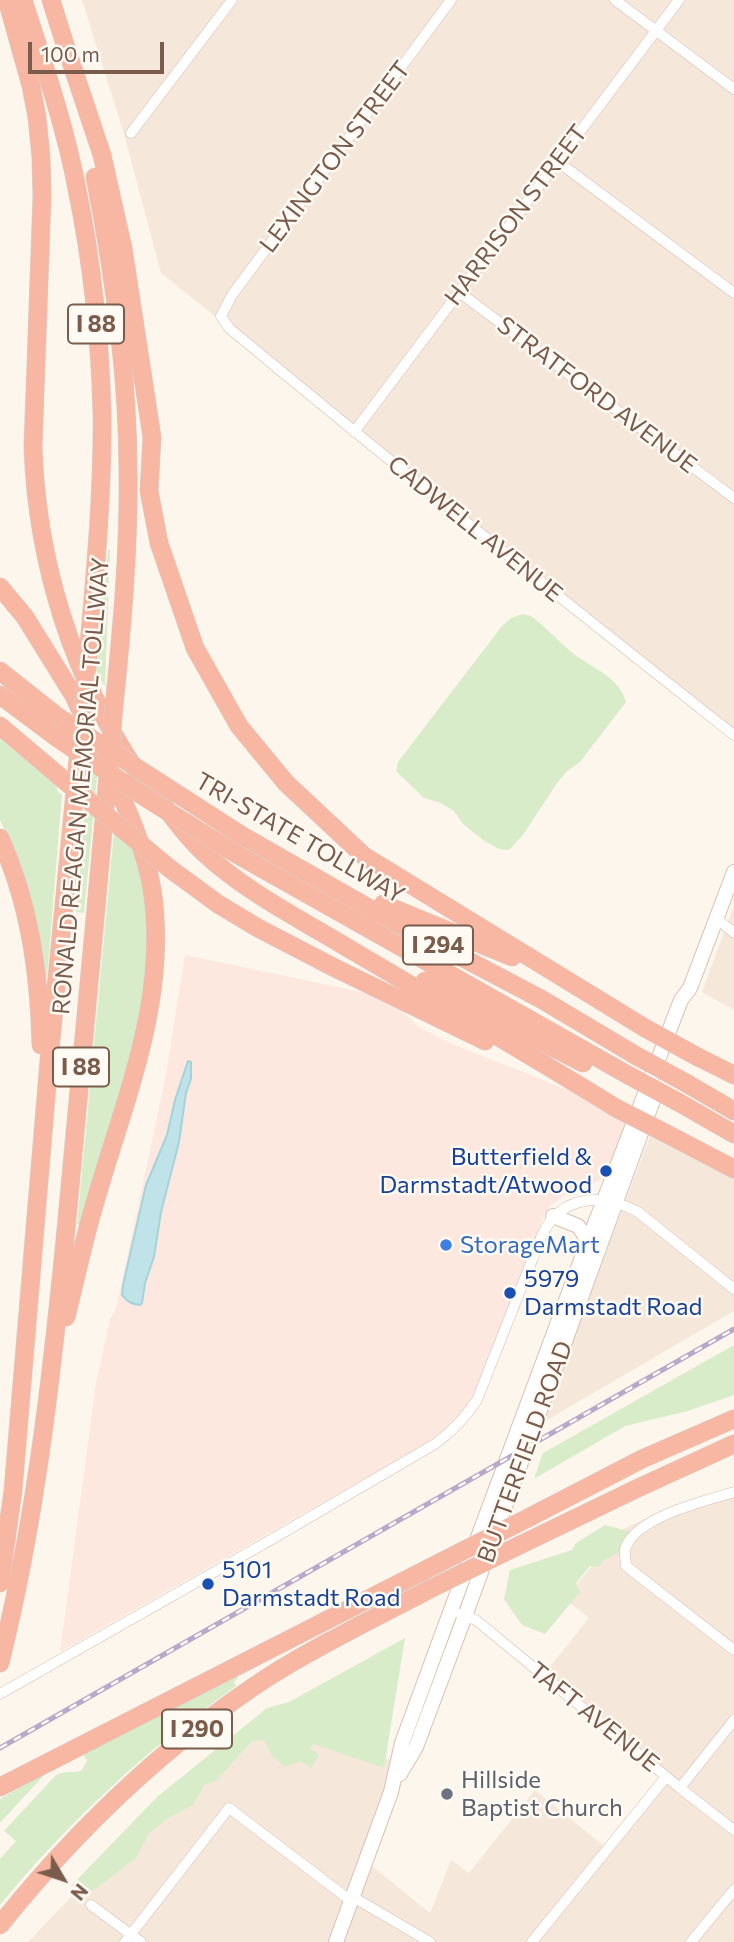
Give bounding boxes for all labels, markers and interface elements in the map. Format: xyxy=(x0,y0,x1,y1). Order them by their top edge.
scale bar xyxy=(32,28,168,72)
text: 100 m xyxy=(41,41,100,66)
street label: LEXINGTON STREET xyxy=(254,56,416,258)
street label: HARRISON STREET xyxy=(439,119,593,311)
road number: I 88 xyxy=(68,304,124,344)
street label: STRATFORD AVENUE xyxy=(492,311,702,479)
street label: CADWELL AVENUE xyxy=(382,450,568,608)
street label: RONALD REAGAN MEMORIAL TOLLWAY xyxy=(47,556,115,1016)
street label: TRI-STATE TOLLWAY xyxy=(190,766,410,910)
road number: I 294 xyxy=(403,926,473,964)
road number: I 88 xyxy=(53,1048,109,1086)
place label: Butterfield & Darmstadt/Atwood xyxy=(379,1143,592,1199)
marker: Butterfield & Darmstadt/Atwood xyxy=(598,1163,614,1179)
place label: StorageMart xyxy=(460,1231,600,1259)
marker: StorageMart xyxy=(438,1237,454,1253)
place label: 5979 Darmstadt Road xyxy=(524,1265,702,1321)
marker: 5979 Darmstadt Road xyxy=(502,1285,518,1301)
street label: BUTTERFIELD ROAD xyxy=(472,1337,578,1567)
place label: 5101 Darmstadt Road xyxy=(222,1556,400,1612)
marker: 5101 Darmstadt Road xyxy=(200,1576,216,1592)
street label: TAFT AVENUE xyxy=(523,1656,665,1778)
road number: I 290 xyxy=(162,1710,232,1748)
place label: Hillside Baptist Church xyxy=(461,1766,623,1822)
marker: Hillside Baptist Church xyxy=(439,1786,455,1802)
north arrow xyxy=(28,1844,98,1914)
text: N xyxy=(66,1880,93,1905)

